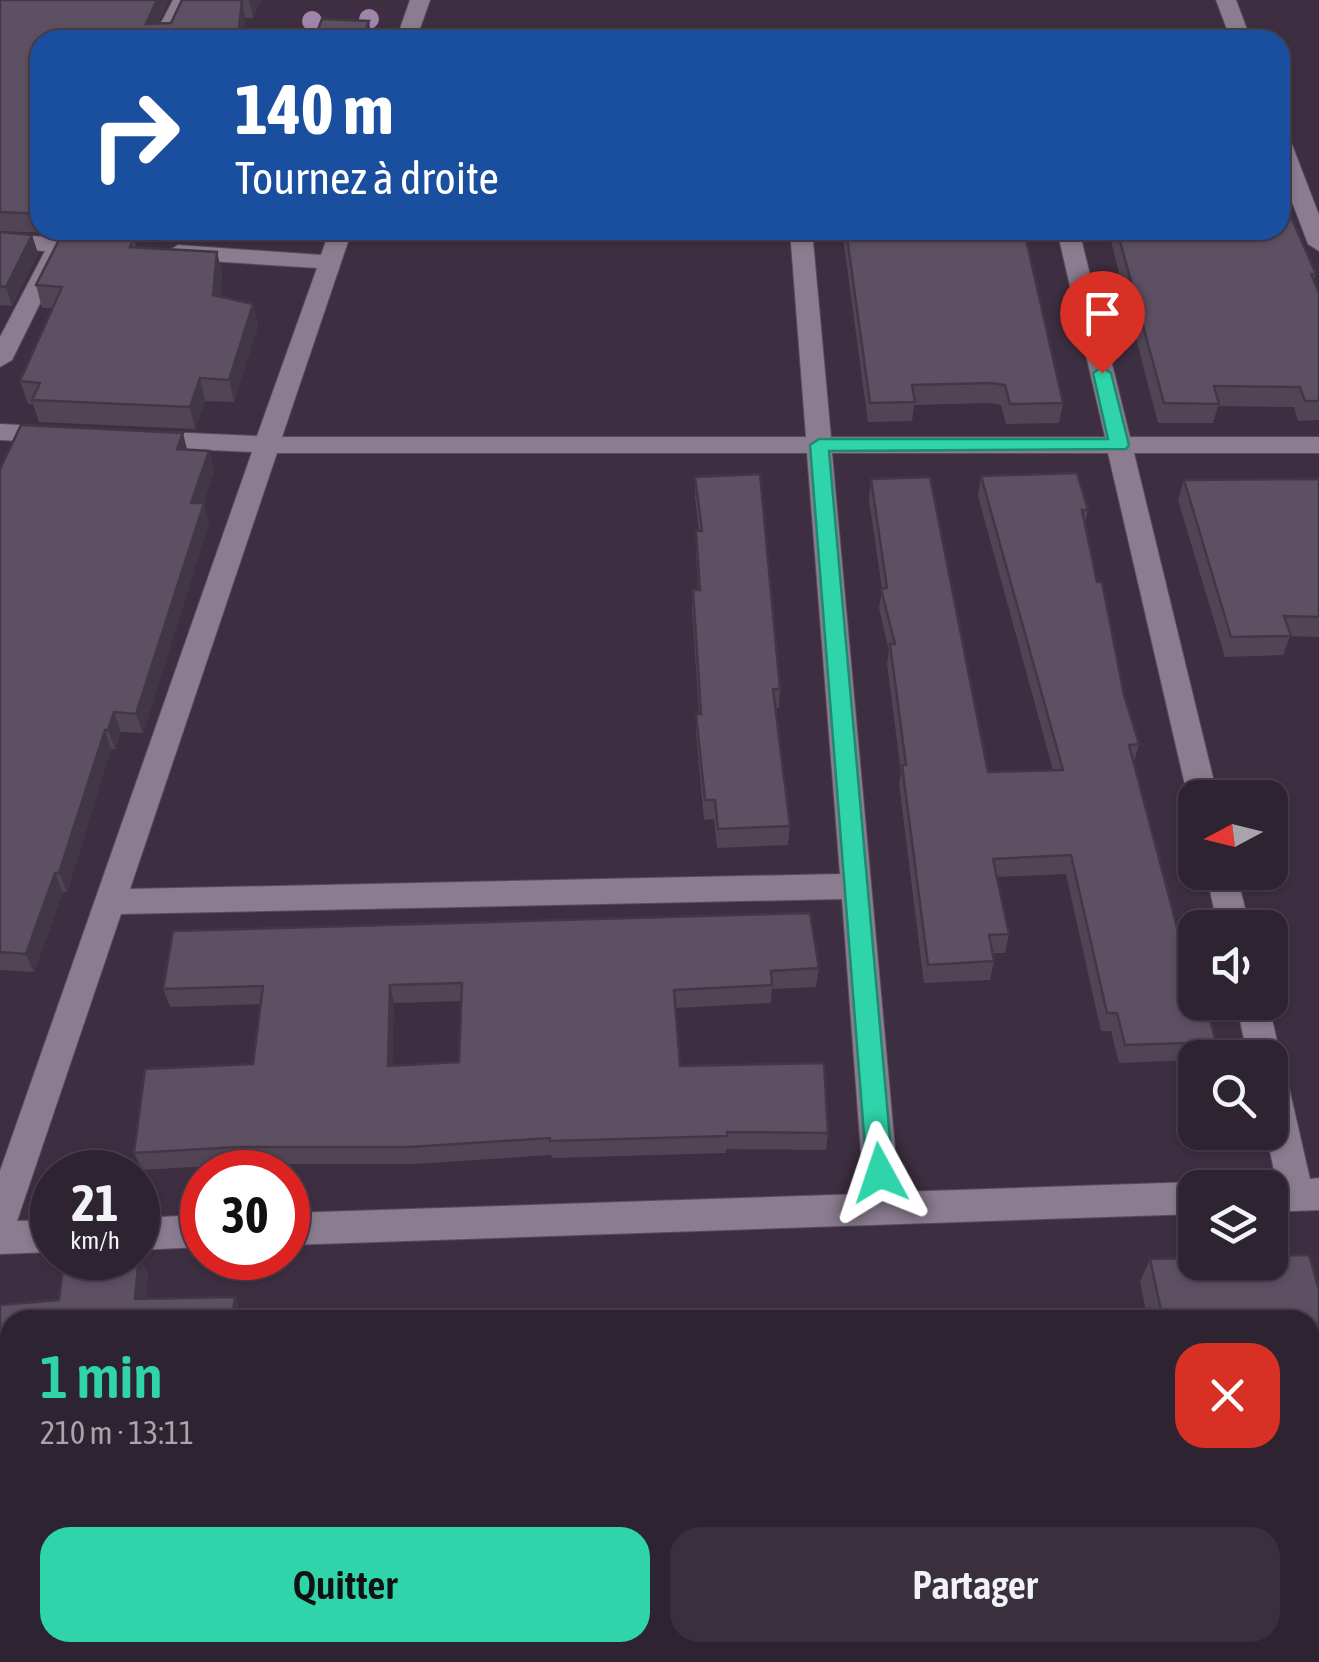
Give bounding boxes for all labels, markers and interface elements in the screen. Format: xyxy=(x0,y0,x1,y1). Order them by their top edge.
text: 140 m xyxy=(235,69,394,149)
icon: right xyxy=(70,70,200,200)
text: Tournez à droite xyxy=(235,152,499,204)
pin xyxy=(1060,271,1145,374)
icon: arrive xyxy=(1075,286,1130,341)
north arrow xyxy=(1178,780,1288,890)
map controls xyxy=(1178,780,1288,1280)
button: sound xyxy=(1178,910,1288,1020)
button: search xyxy=(1178,1040,1288,1150)
position arrow xyxy=(828,1121,932,1225)
speed limit sign: 30 xyxy=(180,1150,310,1280)
button: layers xyxy=(1178,1170,1288,1280)
text: 21 xyxy=(71,1174,118,1232)
text: km/h xyxy=(70,1226,120,1254)
text: 1 min xyxy=(40,1342,163,1411)
button: close xyxy=(1175,1343,1280,1448)
text: 210 m · 13:11 xyxy=(40,1414,194,1451)
button: Quitter xyxy=(40,1527,650,1642)
button: Partager xyxy=(670,1527,1280,1642)

